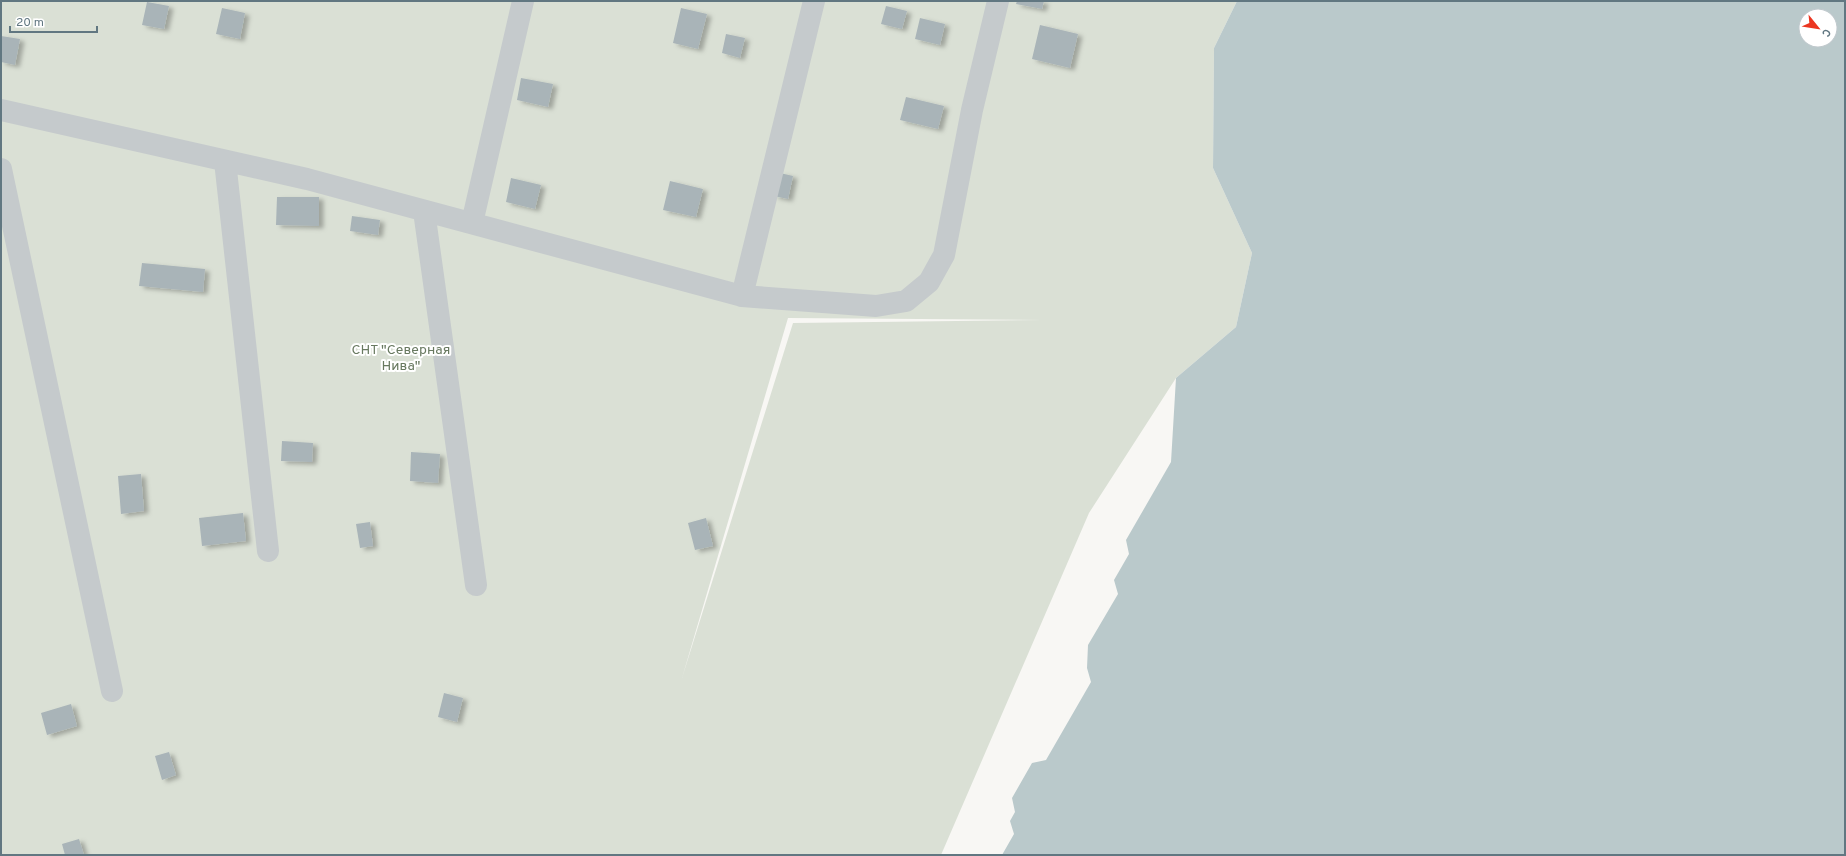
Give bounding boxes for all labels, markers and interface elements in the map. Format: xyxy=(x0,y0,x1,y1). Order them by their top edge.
scale bar xyxy=(10,8,97,34)
north arrow xyxy=(1798,8,1838,48)
text: 20 m xyxy=(16,15,44,31)
text: С xyxy=(1818,26,1834,39)
park label: СНТ "Северная Нива" xyxy=(352,342,450,375)

